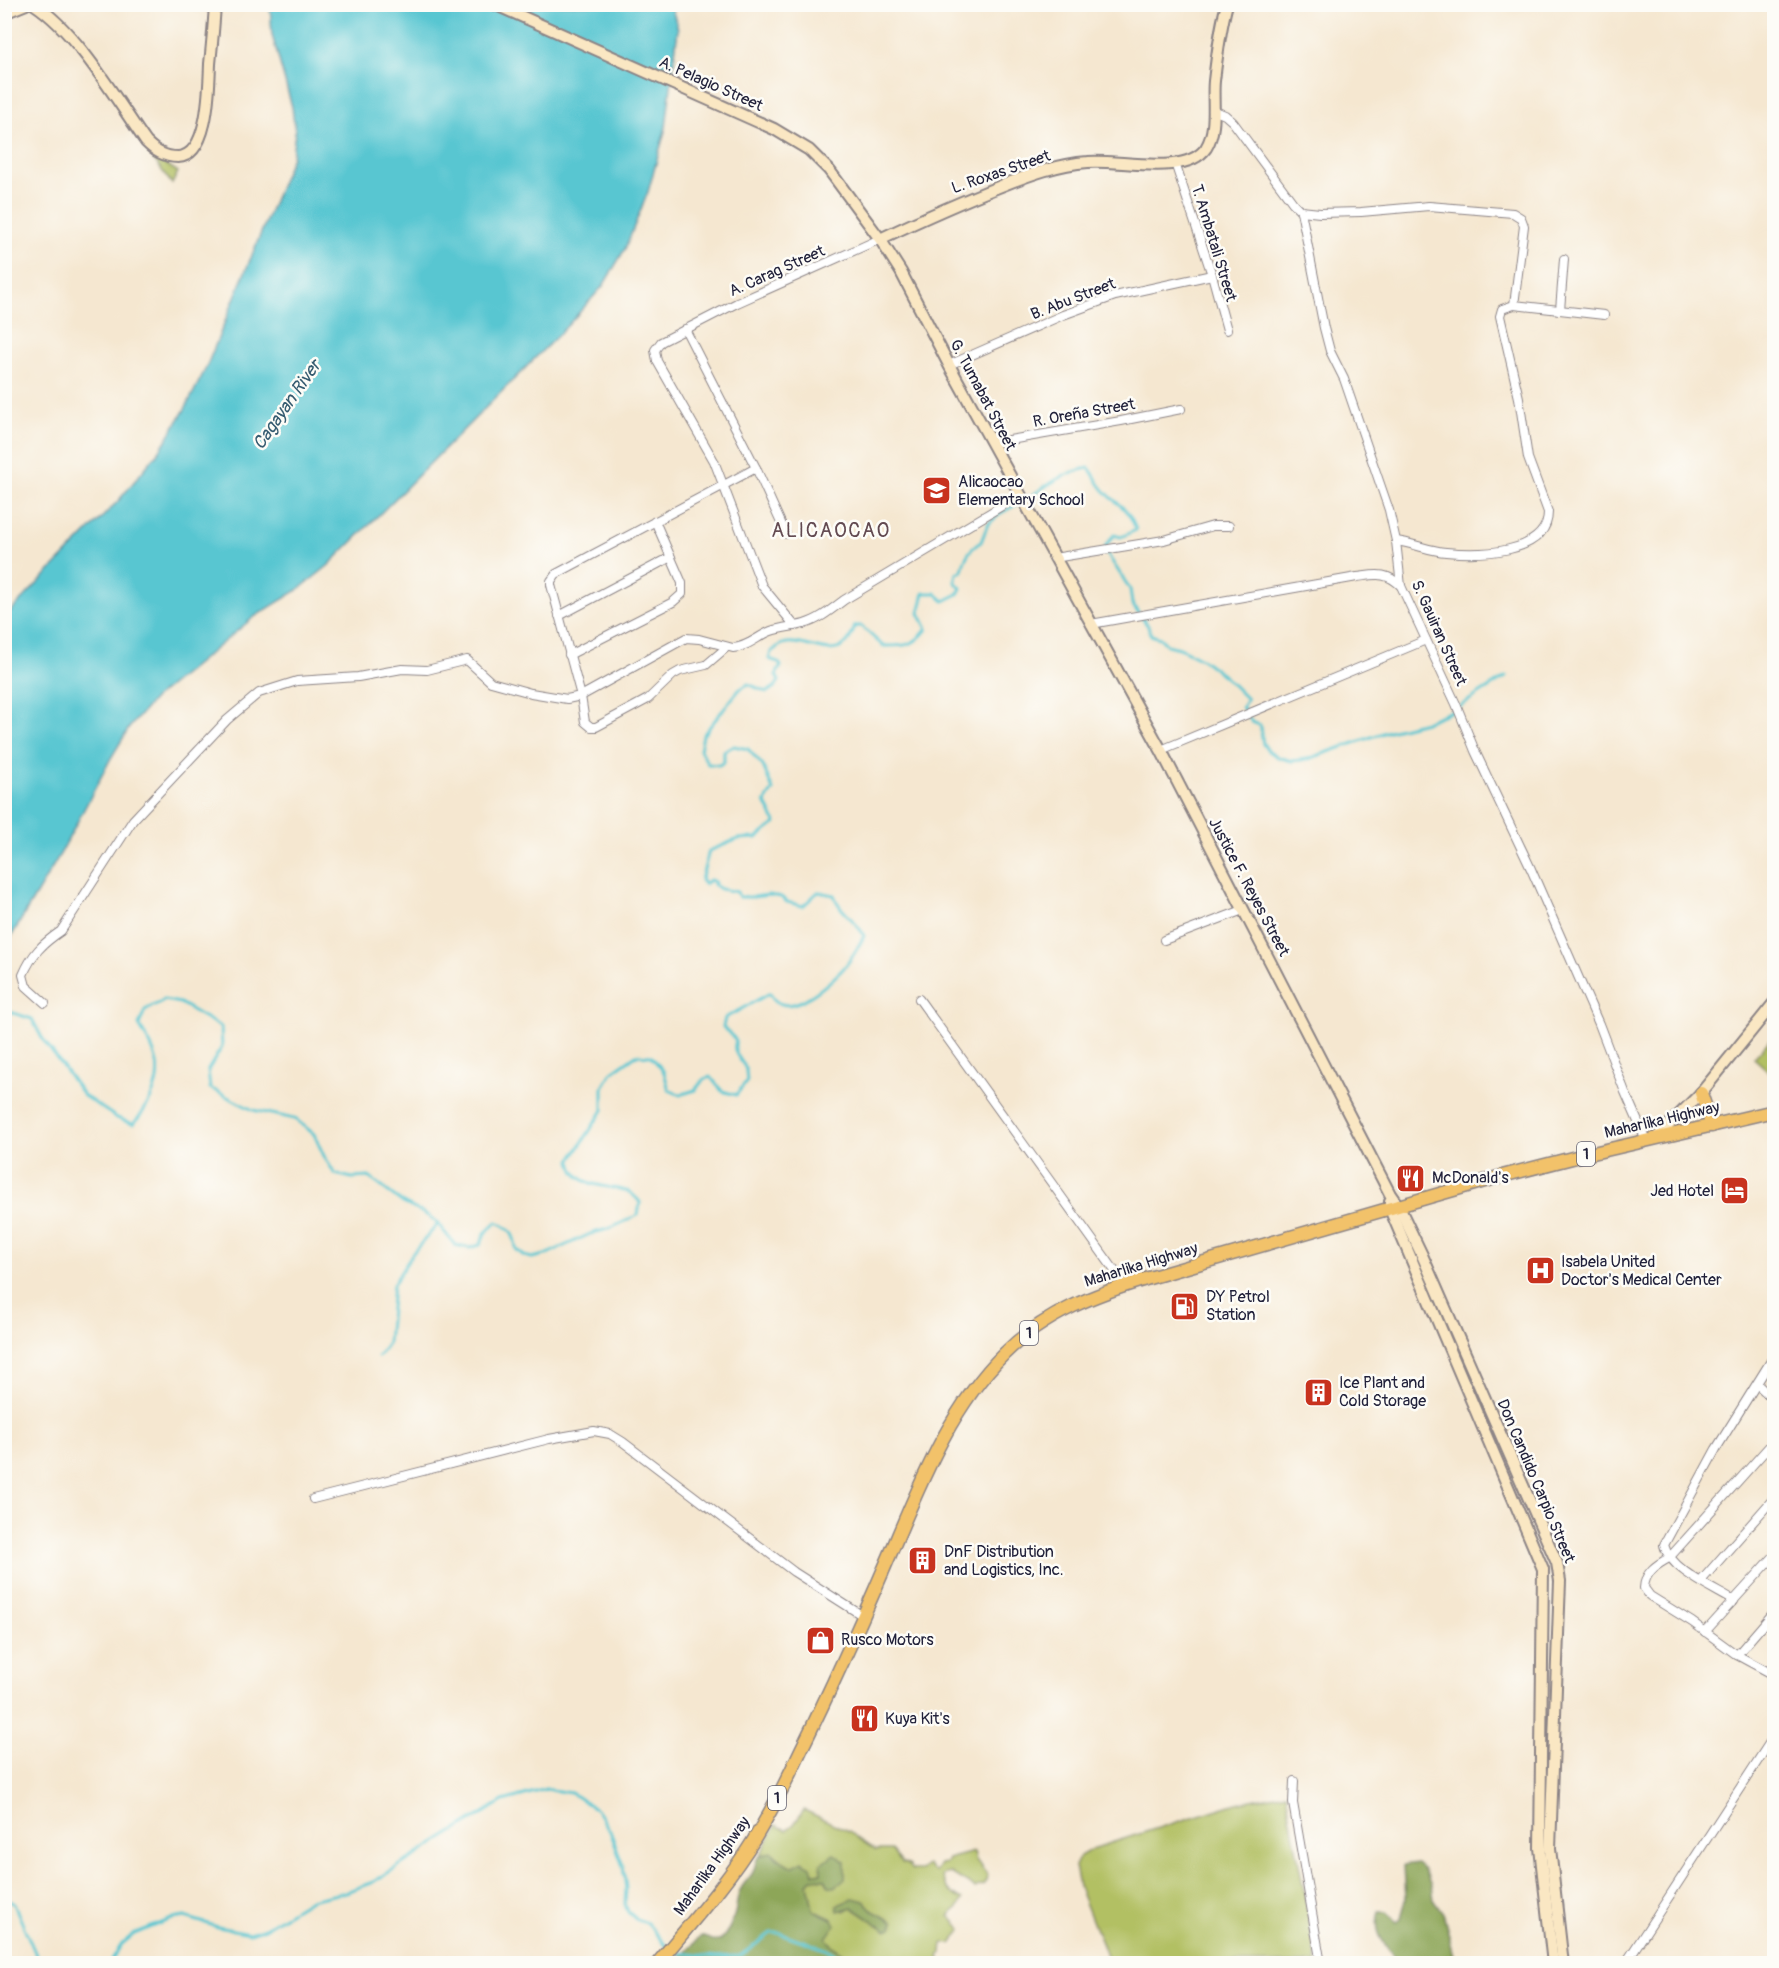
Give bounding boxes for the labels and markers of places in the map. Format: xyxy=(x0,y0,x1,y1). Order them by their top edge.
place label: Alicaocao Elementary School xyxy=(958,472,1084,510)
school or university icon: Alicaocao Elementary School xyxy=(921,475,953,507)
restaurant icon: McDonald's xyxy=(1395,1162,1427,1194)
place label: McDonald's xyxy=(1432,1168,1509,1188)
hotel icon: Jed Hotel xyxy=(1719,1175,1751,1207)
place label: Jed Hotel xyxy=(1650,1181,1714,1201)
place label: Isabela United Doctor's Medical Center xyxy=(1561,1252,1722,1290)
hospital icon: Isabela United Doctor's Medical Center xyxy=(1524,1255,1556,1287)
place label: DY Petrol Station xyxy=(1206,1287,1270,1325)
fuel station icon: DY Petrol Station xyxy=(1169,1290,1201,1322)
place label: Ice Plant and Cold Storage xyxy=(1339,1373,1426,1411)
building icon: Ice Plant and Cold Storage xyxy=(1302,1376,1334,1408)
place label: DnF Distribution and Logistics, Inc. xyxy=(944,1542,1064,1580)
building icon: DnF Distribution and Logistics, Inc. xyxy=(907,1545,939,1577)
shop icon: Rusco Motors xyxy=(804,1624,836,1656)
place label: Rusco Motors xyxy=(841,1630,934,1650)
restaurant icon: Kuya Kit's xyxy=(848,1703,880,1735)
place label: Kuya Kit's xyxy=(885,1709,950,1729)

